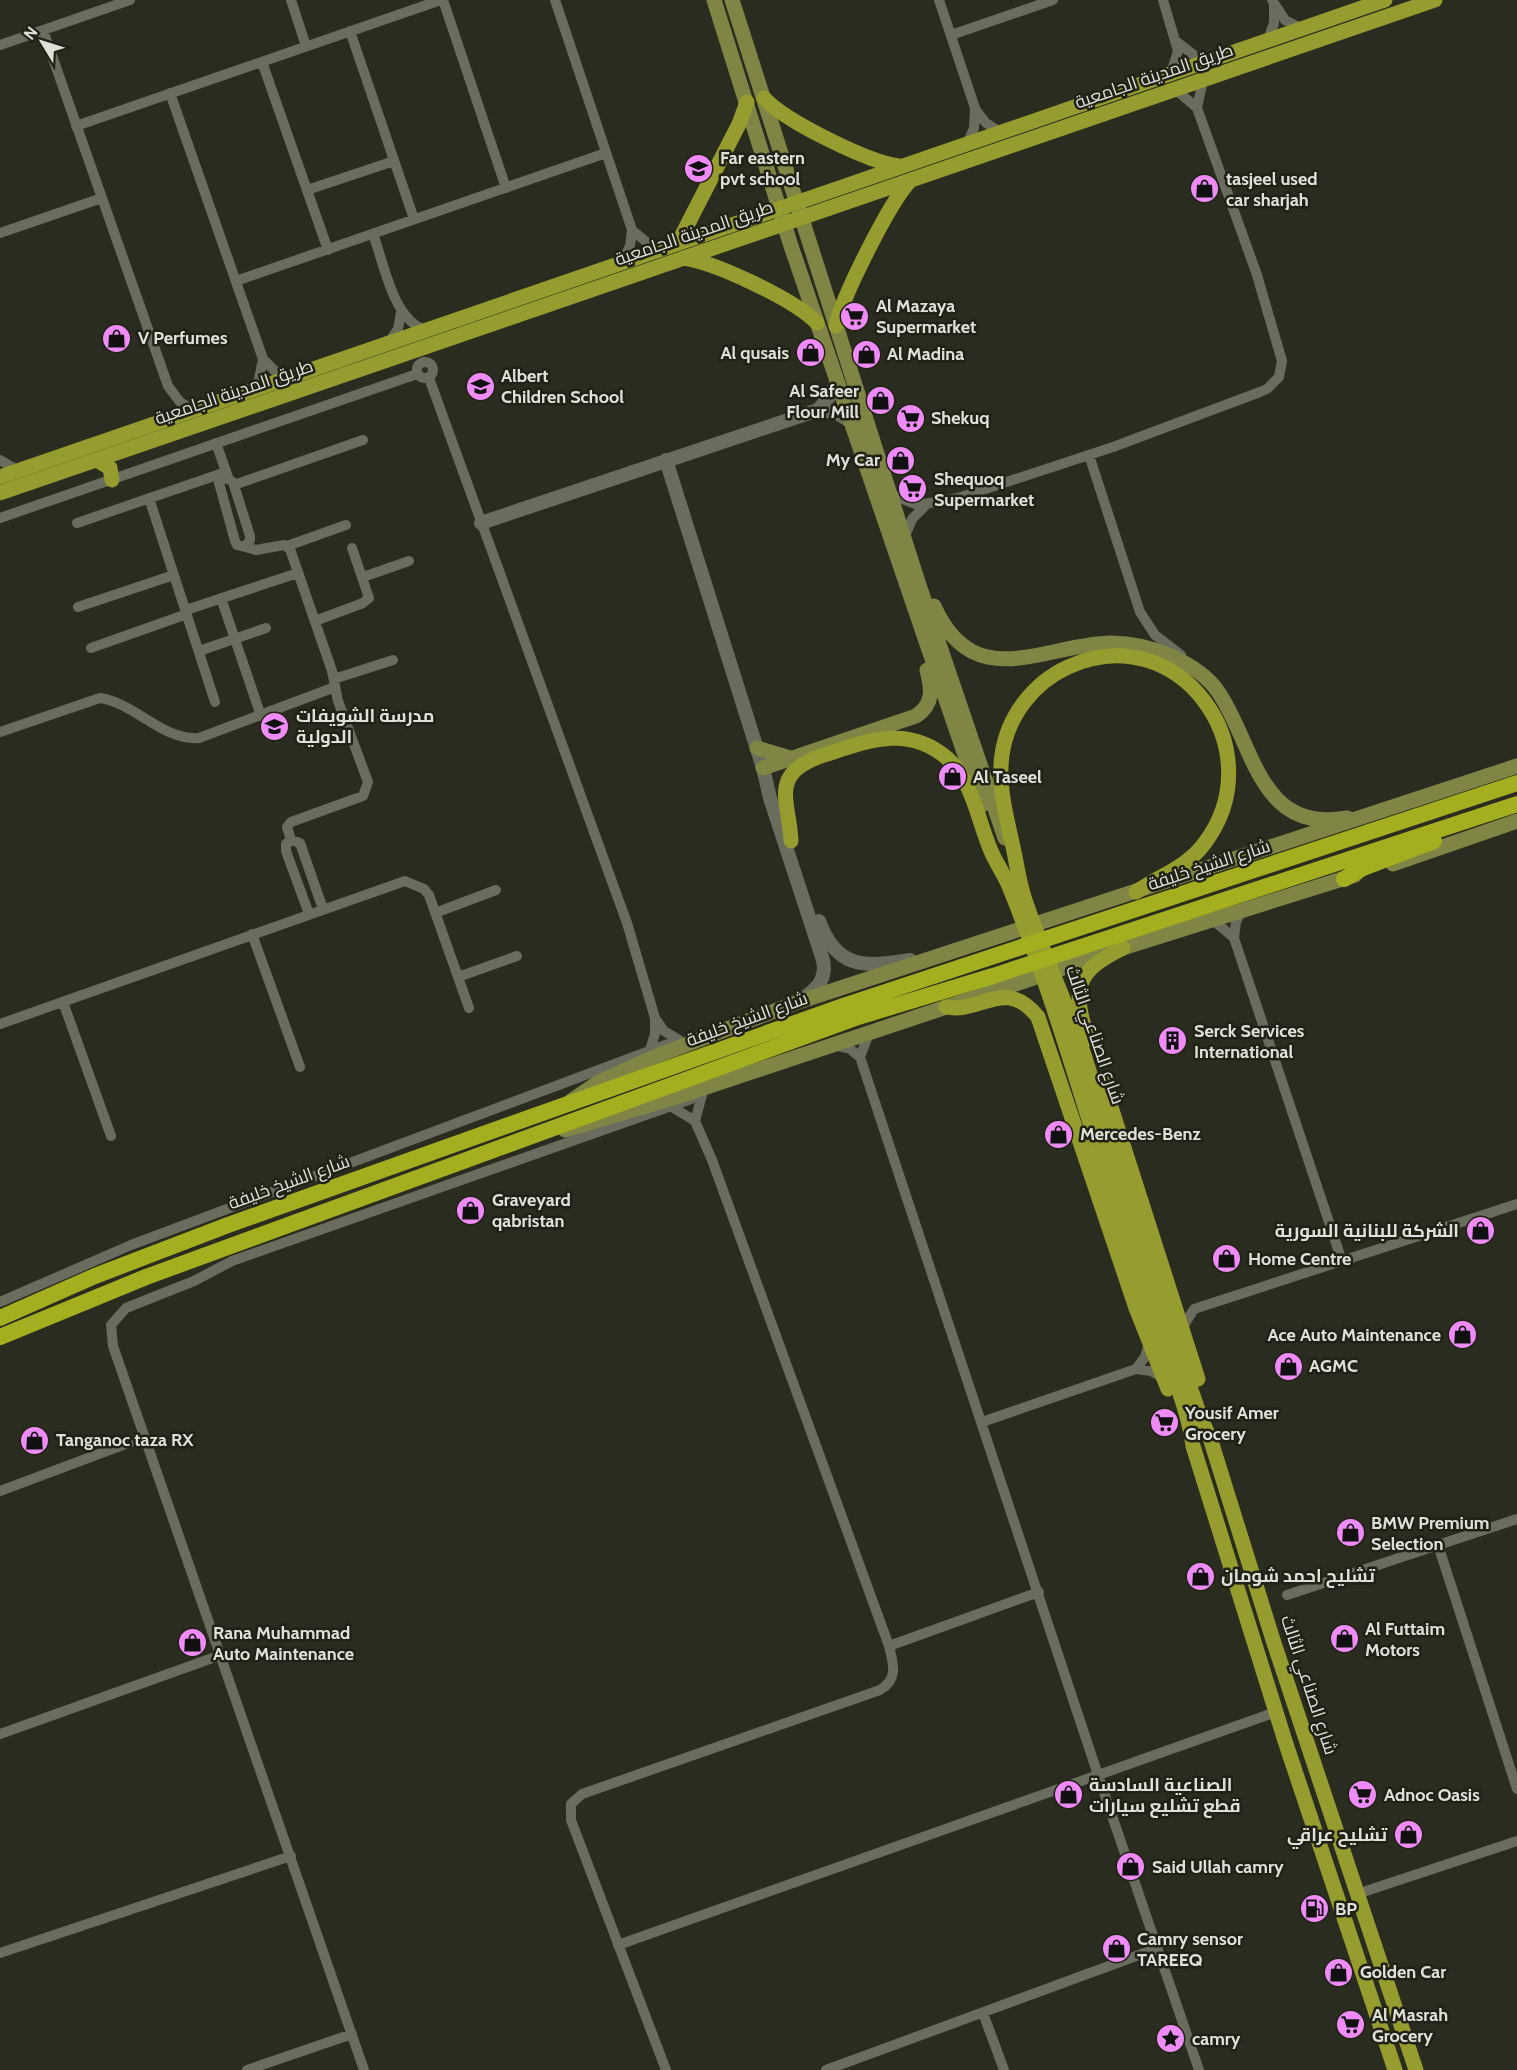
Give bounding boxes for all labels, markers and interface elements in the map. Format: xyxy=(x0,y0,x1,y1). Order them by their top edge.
north arrow xyxy=(12,12,72,72)
text: N xyxy=(20,23,42,43)
street label: طريق المدينة الجامعية xyxy=(1072,39,1236,114)
place label: Far eastern pvt school xyxy=(720,147,805,190)
school or university icon: Far eastern pvt school xyxy=(683,152,715,184)
place label: tasjeel used car sharjah xyxy=(1226,168,1318,211)
shop icon: tasjeel used car sharjah xyxy=(1189,173,1221,205)
street label: طريق المدينة الجامعية xyxy=(612,196,776,271)
place label: Al Mazaya Supermarket xyxy=(876,295,976,338)
supermarket icon: Al Mazaya Supermarket xyxy=(839,300,871,332)
shop icon: V Perfumes xyxy=(101,322,133,354)
place label: V Perfumes xyxy=(138,327,228,349)
shop icon: Al qusais xyxy=(794,337,826,369)
shop icon: Al Madina xyxy=(850,338,882,370)
place label: Al qusais xyxy=(720,342,789,364)
place label: Al Madina xyxy=(887,343,964,365)
street label: طريق المدينة الجامعية xyxy=(152,355,316,430)
place label: Albert Children School xyxy=(501,365,624,408)
school or university icon: Albert Children School xyxy=(464,370,496,402)
place label: Al Safeer Flour Mill xyxy=(786,380,859,423)
shop icon: Al Safeer Flour Mill xyxy=(864,385,896,417)
supermarket icon: Shekuq xyxy=(894,402,926,434)
place label: Shekuq xyxy=(931,407,989,429)
shop icon: My Car xyxy=(885,444,917,476)
place label: My Car xyxy=(826,449,880,471)
place label: Shequoq Supermarket xyxy=(934,468,1034,511)
supermarket icon: Shequoq Supermarket xyxy=(897,473,929,505)
place label: مدرسة الشويفات الدولية xyxy=(296,705,434,748)
school or university icon: مدرسة الشويفات الدولية xyxy=(259,710,291,742)
shop icon: Al Taseel xyxy=(936,761,968,793)
place label: Al Taseel xyxy=(973,766,1042,788)
street label: شارع الشيخ خليفة xyxy=(1145,835,1273,896)
street label: شارع الصناعي الثالث xyxy=(1058,963,1129,1108)
street label: شارع الشيخ خليفة xyxy=(683,987,811,1052)
place label: Serck Services International xyxy=(1194,1020,1305,1063)
building icon: Serck Services International xyxy=(1157,1025,1189,1057)
shop icon: Mercedes-Benz xyxy=(1043,1118,1075,1150)
place label: Mercedes-Benz xyxy=(1080,1123,1201,1145)
street label: شارع الشيخ خليفة xyxy=(225,1150,353,1215)
place label: Graveyard qabristan xyxy=(492,1189,571,1232)
shop icon: Graveyard qabristan xyxy=(455,1194,487,1226)
shop icon: الشركة للبنانية السورية xyxy=(1464,1215,1496,1247)
place label: الشركة للبنانية السورية xyxy=(1275,1220,1459,1242)
shop icon: Home Centre xyxy=(1211,1243,1243,1275)
place label: Home Centre xyxy=(1248,1248,1351,1270)
shop icon: Ace Auto Maintenance xyxy=(1446,1319,1478,1351)
place label: Ace Auto Maintenance xyxy=(1267,1324,1441,1346)
shop icon: AGMC xyxy=(1272,1350,1304,1382)
place label: AGMC xyxy=(1309,1355,1358,1377)
place label: Yousif Amer Grocery xyxy=(1184,1402,1279,1445)
supermarket icon: Yousif Amer Grocery xyxy=(1148,1407,1180,1439)
shop icon: Tanganoc taza RX xyxy=(19,1424,51,1456)
place label: Tanganoc taza RX xyxy=(56,1429,194,1451)
place label: BMW Premium Selection xyxy=(1371,1512,1489,1555)
shop icon: BMW Premium Selection xyxy=(1334,1517,1366,1549)
shop icon: تشليح احمد شومان xyxy=(1184,1560,1216,1592)
place label: تشليح احمد شومان xyxy=(1221,1565,1375,1588)
street label: شارع الصناعي الثالث xyxy=(1273,1612,1342,1758)
place label: Al Futtaim Motors xyxy=(1365,1618,1445,1661)
place label: Rana Muhammad Auto Maintenance xyxy=(213,1622,354,1665)
shop icon: Al Futtaim Motors xyxy=(1328,1623,1360,1655)
shop icon: Rana Muhammad Auto Maintenance xyxy=(176,1627,208,1659)
place label: الصناعية السادسة قطع تشليع سيارات xyxy=(1089,1774,1241,1818)
shop icon: الصناعية السادسة قطع تشليع سيارات xyxy=(1052,1779,1084,1811)
supermarket icon: Adnoc Oasis xyxy=(1347,1779,1379,1811)
place label: Adnoc Oasis xyxy=(1384,1784,1480,1806)
shop icon: تشليح عراقي xyxy=(1392,1819,1424,1851)
place label: تشليح عراقي xyxy=(1287,1824,1387,1850)
shop icon: Said Ullah camry xyxy=(1115,1851,1147,1883)
place label: Said Ullah camry xyxy=(1152,1856,1284,1878)
fuel station icon: BP xyxy=(1298,1893,1330,1925)
place label: BP xyxy=(1335,1898,1357,1920)
place label: Camry sensor TAREEQ xyxy=(1137,1928,1243,1971)
shop icon: Camry sensor TAREEQ xyxy=(1100,1933,1132,1965)
shop icon: Golden Car xyxy=(1323,1956,1355,1988)
place label: Golden Car xyxy=(1360,1961,1446,1983)
place label: Al Masrah Grocery xyxy=(1372,2004,1448,2047)
supermarket icon: Al Masrah Grocery xyxy=(1335,2009,1367,2041)
place icon: camry xyxy=(1155,2023,1187,2055)
place label: camry xyxy=(1192,2028,1241,2050)

